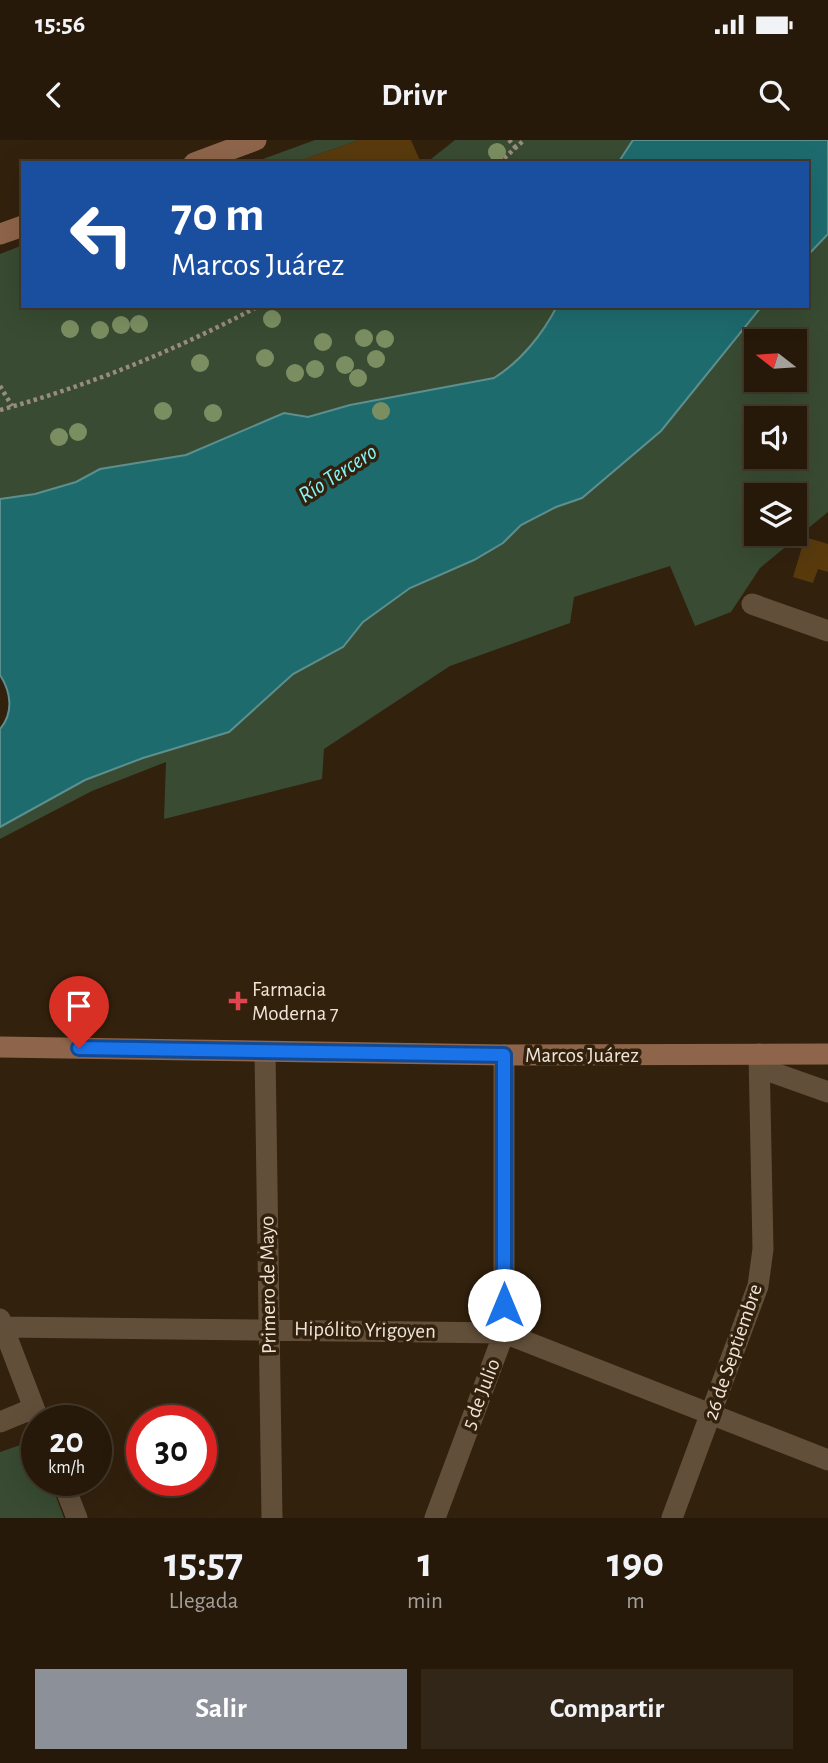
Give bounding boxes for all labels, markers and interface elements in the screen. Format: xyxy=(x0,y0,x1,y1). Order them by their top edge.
text: 15:56 xyxy=(35,11,85,37)
icon: back xyxy=(35,76,73,114)
icon: search xyxy=(755,76,793,114)
text: Drivr xyxy=(381,79,447,111)
icon: left xyxy=(56,189,147,280)
text: 70 m xyxy=(171,191,265,240)
text: Marcos Juárez xyxy=(171,249,344,281)
north arrow xyxy=(744,329,807,392)
map controls xyxy=(744,329,807,546)
button: sound xyxy=(744,406,807,469)
water label: Río Tercero xyxy=(295,440,381,508)
button: layers xyxy=(744,483,807,546)
pin xyxy=(49,976,109,1048)
place label: Farmacia Moderna 7 xyxy=(252,979,339,1024)
icon: arrive xyxy=(60,987,98,1025)
marker: Farmacia Moderna 7 xyxy=(230,993,246,1009)
street label: Marcos Juárez xyxy=(525,1045,639,1066)
street label: Primero de Mayo xyxy=(256,1216,280,1354)
position arrow xyxy=(467,1268,541,1342)
street label: 26 de Septiembre xyxy=(700,1281,766,1423)
street label: Hipólito Yrigoyen xyxy=(294,1318,436,1342)
street label: 5 de Julio xyxy=(458,1356,504,1432)
speed limit sign: 30 xyxy=(126,1405,217,1496)
text: 20 xyxy=(49,1424,84,1459)
text: km/h xyxy=(48,1459,85,1477)
text: 15:57 xyxy=(164,1542,243,1584)
text: 1 xyxy=(417,1542,433,1584)
text: 190 xyxy=(607,1542,664,1584)
text: Llegada xyxy=(169,1590,238,1613)
text: min xyxy=(407,1590,443,1613)
text: m xyxy=(626,1590,645,1613)
button: Salir xyxy=(35,1669,407,1749)
button: Compartir xyxy=(421,1669,793,1749)

